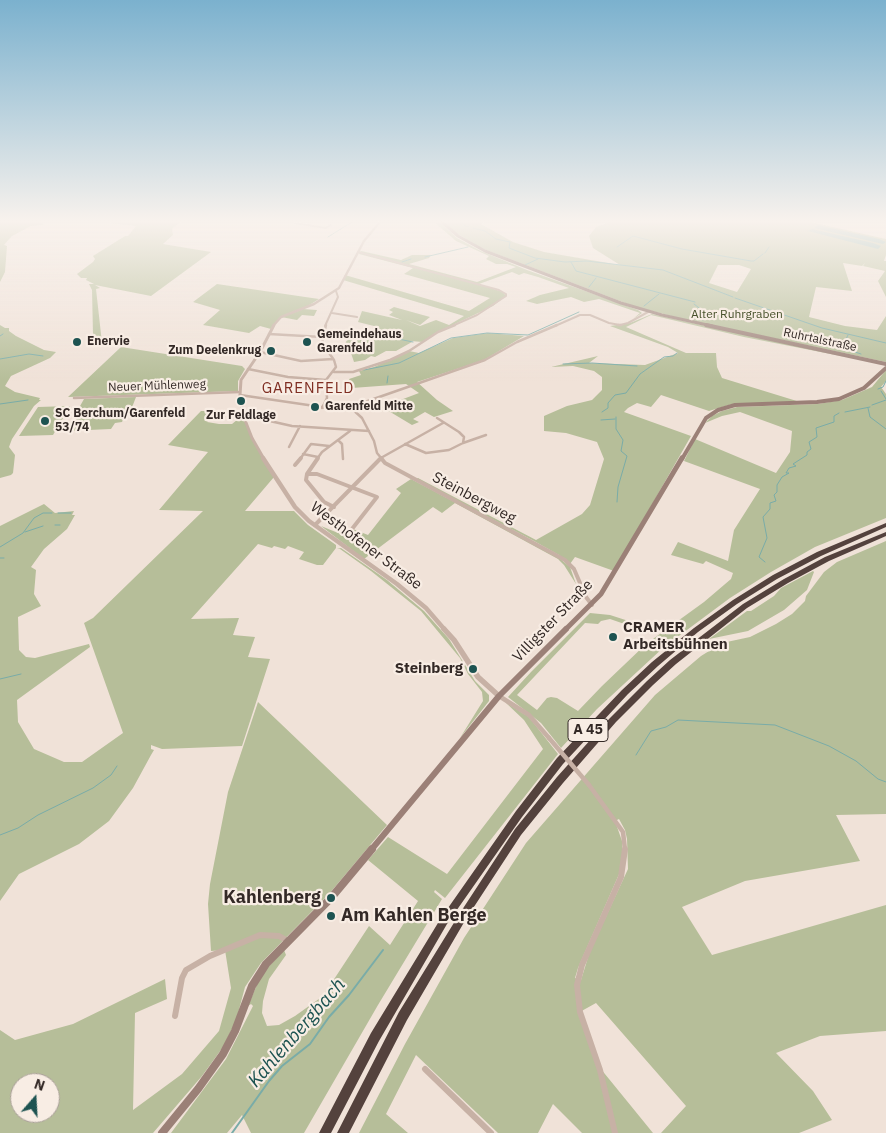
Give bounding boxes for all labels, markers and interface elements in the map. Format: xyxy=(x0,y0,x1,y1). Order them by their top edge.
park label: Alter Ruhrgraben xyxy=(691,308,783,322)
street label: Ruhrtalstraße xyxy=(782,325,858,355)
place label: Gemeindehaus Garenfeld xyxy=(317,328,402,356)
place label: Enervie xyxy=(87,335,130,349)
marker: Enervie xyxy=(71,336,83,348)
marker: Gemeindehaus Garenfeld xyxy=(301,336,313,348)
place label: Zum Deelenkrug xyxy=(168,344,261,358)
marker: Zum Deelenkrug xyxy=(265,345,277,357)
street label: Neuer Mühlenweg xyxy=(108,377,206,395)
district label: GARENFELD xyxy=(261,380,355,398)
marker: Zur Feldlage xyxy=(235,395,247,407)
place label: Garenfeld Mitte xyxy=(325,400,413,414)
marker: Garenfeld Mitte xyxy=(309,401,321,413)
place label: SC Berchum/Garenfeld 53/74 xyxy=(55,407,185,435)
place label: Zur Feldlage xyxy=(206,409,276,423)
marker: SC Berchum/Garenfeld 53/74 xyxy=(39,415,51,427)
street label: Steinbergweg xyxy=(429,468,519,528)
street label: Westhofener Straße xyxy=(307,498,425,594)
street label: Villigster Straße xyxy=(509,576,597,666)
place label: CRAMER Arbeitsbühnen xyxy=(623,619,728,654)
marker: CRAMER Arbeitsbühnen xyxy=(607,631,619,643)
place label: Steinberg xyxy=(395,660,463,678)
marker: Steinberg xyxy=(467,663,479,675)
road number: A 45 xyxy=(568,718,608,742)
place label: Kahlenberg xyxy=(223,887,321,909)
marker: Kahlenberg xyxy=(325,892,337,904)
place label: Am Kahlen Berge xyxy=(341,905,487,927)
marker: Am Kahlen Berge xyxy=(325,910,337,922)
water label: Kahlenbergbach xyxy=(244,974,350,1092)
north arrow xyxy=(10,1073,60,1123)
text: N xyxy=(32,1075,47,1095)

